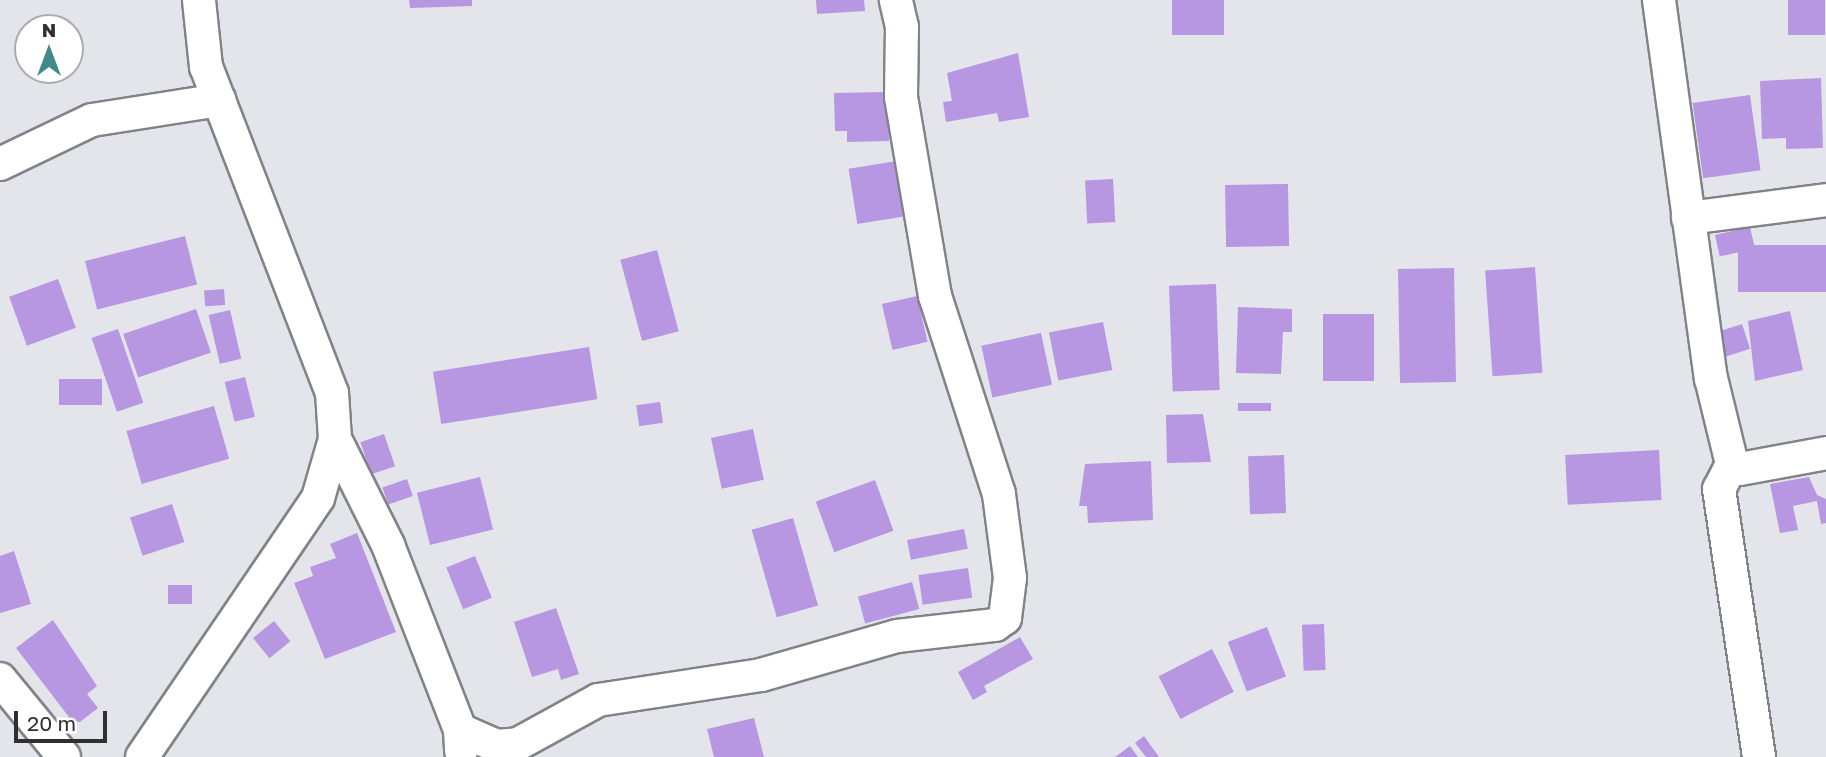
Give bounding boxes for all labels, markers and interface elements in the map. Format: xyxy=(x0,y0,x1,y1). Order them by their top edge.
north arrow xyxy=(14,14,84,84)
text: N xyxy=(42,18,56,41)
scale bar xyxy=(18,698,110,742)
text: 20 m xyxy=(27,710,76,736)

